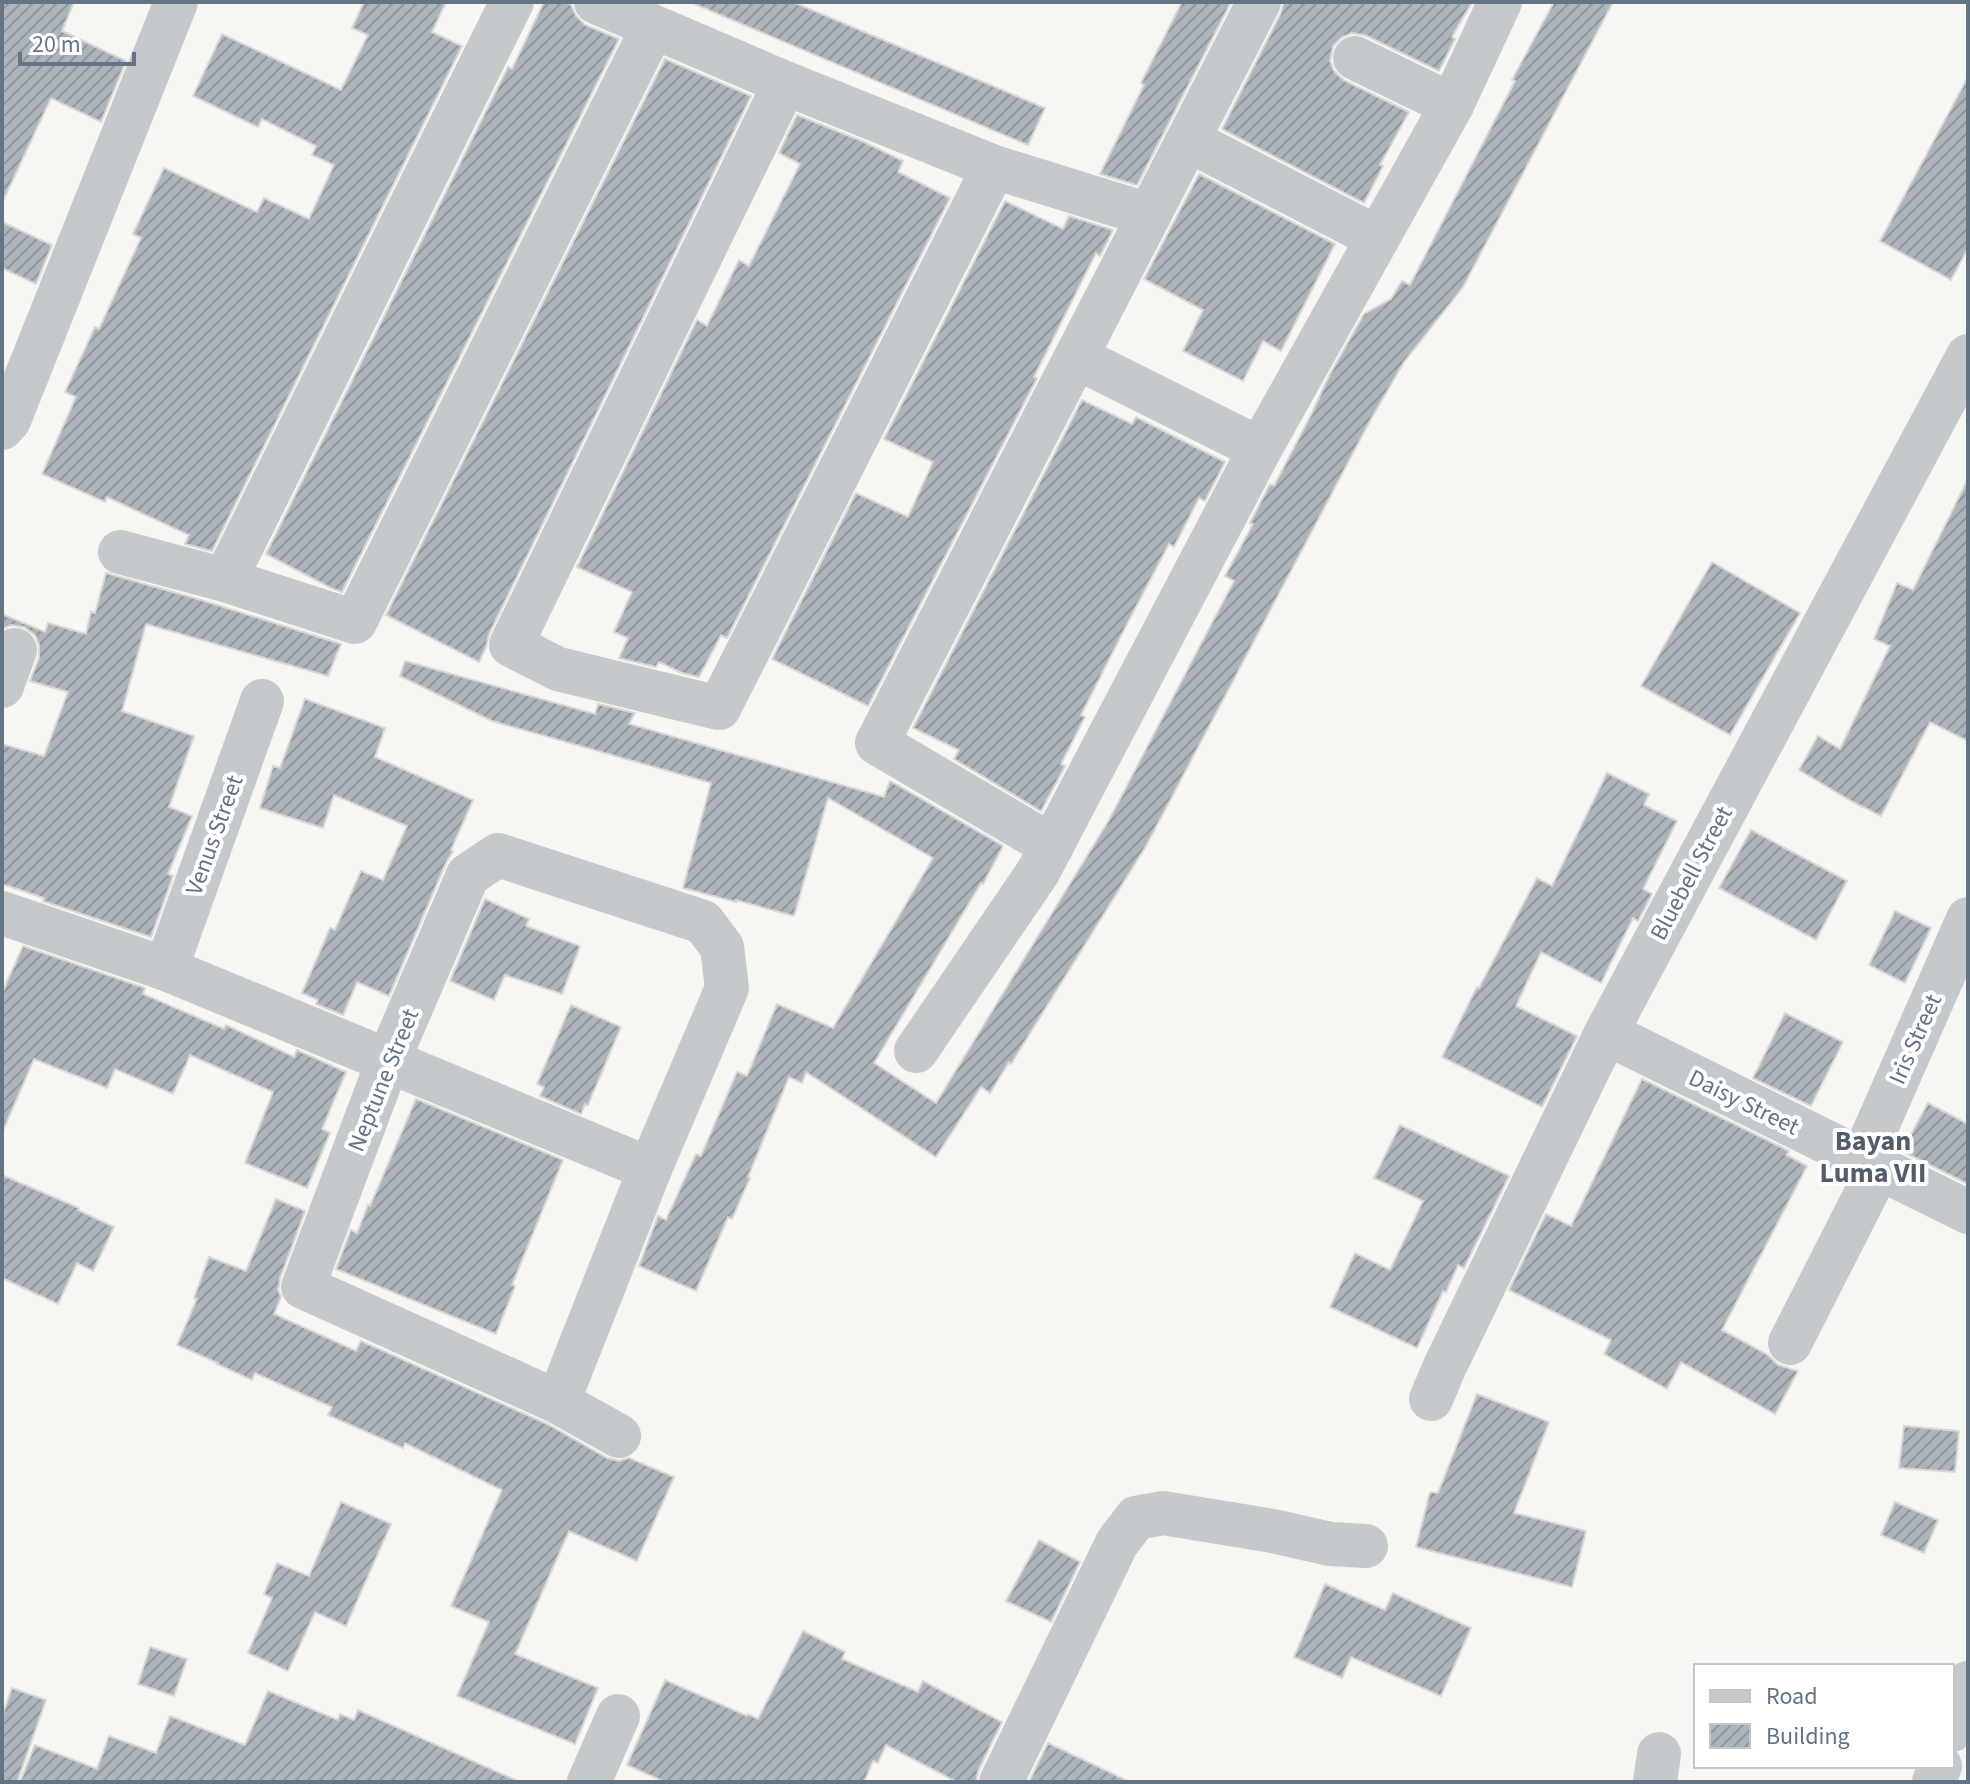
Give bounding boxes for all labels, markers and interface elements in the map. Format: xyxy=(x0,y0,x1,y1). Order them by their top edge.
scale bar xyxy=(20,16,134,66)
text: 20 m xyxy=(32,27,81,62)
street label: Venus Street xyxy=(177,770,252,900)
street label: Bluebell Street xyxy=(1641,800,1742,947)
street label: Iris Street xyxy=(1880,988,1951,1090)
street label: Neptune Street xyxy=(339,1003,428,1157)
street label: Daisy Street xyxy=(1683,1061,1805,1144)
district label: Bayan Luma VII xyxy=(1820,1121,1926,1193)
legend xyxy=(1694,1664,1954,1768)
text: Road xyxy=(1766,1679,1818,1714)
text: Building xyxy=(1766,1719,1850,1754)

